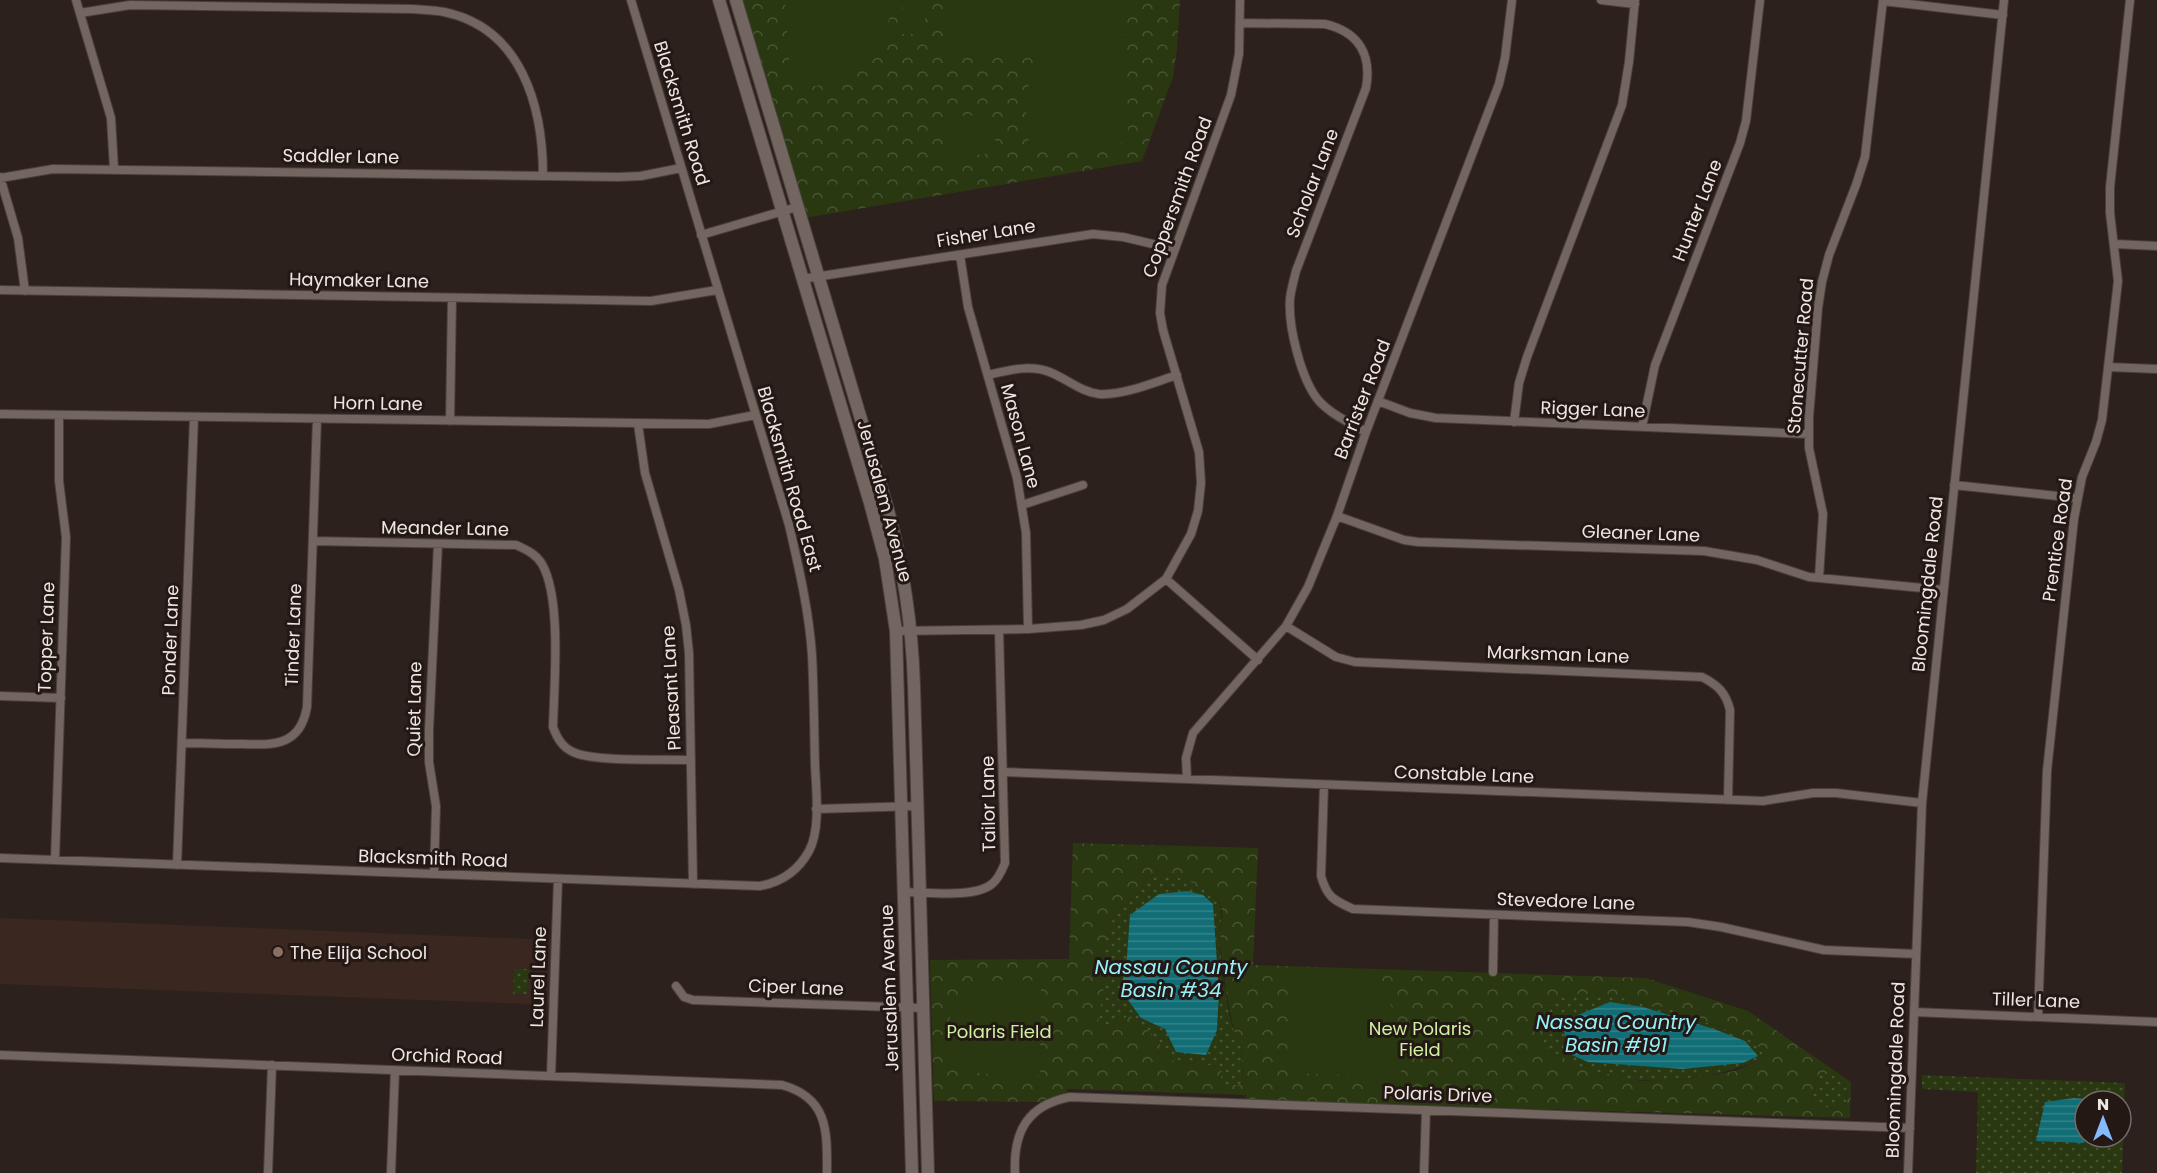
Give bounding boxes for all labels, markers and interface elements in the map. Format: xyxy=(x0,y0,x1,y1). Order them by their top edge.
street label: Blacksmith Road xyxy=(648,38,716,188)
street label: Coppersmith Road xyxy=(1136,113,1218,281)
street label: Scholar Lane xyxy=(1280,125,1344,241)
street label: Saddler Lane xyxy=(282,142,400,170)
street label: Hunter Lane xyxy=(1666,155,1728,265)
street label: Fisher Lane xyxy=(935,213,1037,253)
street label: Haymaker Lane xyxy=(289,266,429,294)
street label: Stonecutter Road xyxy=(1781,277,1819,435)
street label: Barrister Road xyxy=(1328,335,1396,463)
street label: Mason Lane xyxy=(995,381,1047,491)
street label: Blacksmith Road East xyxy=(752,383,828,575)
street label: Horn Lane xyxy=(333,390,423,416)
street label: Rigger Lane xyxy=(1540,395,1646,423)
street label: Jerusalem Avenue xyxy=(851,417,919,585)
street label: Prentice Road xyxy=(2036,477,2078,603)
street label: Bloomingdale Road xyxy=(1905,495,1949,673)
street label: Meander Lane xyxy=(381,514,509,542)
street label: Gleaner Lane xyxy=(1581,518,1701,548)
street label: Topper Lane xyxy=(32,581,60,693)
street label: Tinder Lane xyxy=(279,583,307,687)
street label: Ponder Lane xyxy=(156,584,184,696)
street label: Pleasant Lane xyxy=(655,625,687,751)
street label: Marksman Lane xyxy=(1486,639,1630,669)
street label: Quiet Lane xyxy=(401,661,427,757)
street label: Tailor Lane xyxy=(975,756,1001,852)
street label: Constable Lane xyxy=(1393,759,1535,789)
street label: Blacksmith Road xyxy=(358,843,508,873)
street label: Stevedore Lane xyxy=(1496,886,1636,916)
street label: Jerusalem Avenue xyxy=(874,904,904,1072)
street label: Laurel Lane xyxy=(524,926,552,1028)
place label: The Elija School xyxy=(290,940,427,965)
marker: The Elija School xyxy=(271,945,285,959)
water label: Nassau County Basin #34 xyxy=(1094,953,1248,1004)
street label: Ciper Lane xyxy=(748,973,844,1001)
street label: Bloomingdale Road xyxy=(1879,981,1911,1159)
street label: Tiller Lane xyxy=(1991,986,2081,1014)
water label: Nassau Country Basin #191 xyxy=(1536,1008,1697,1059)
park label: New Polaris Field xyxy=(1369,1016,1471,1062)
park label: Polaris Field xyxy=(946,1019,1052,1044)
street label: Orchid Road xyxy=(391,1042,503,1070)
street label: Polaris Drive xyxy=(1383,1080,1493,1108)
north arrow xyxy=(2073,1089,2133,1149)
text: N xyxy=(2097,1093,2109,1116)

